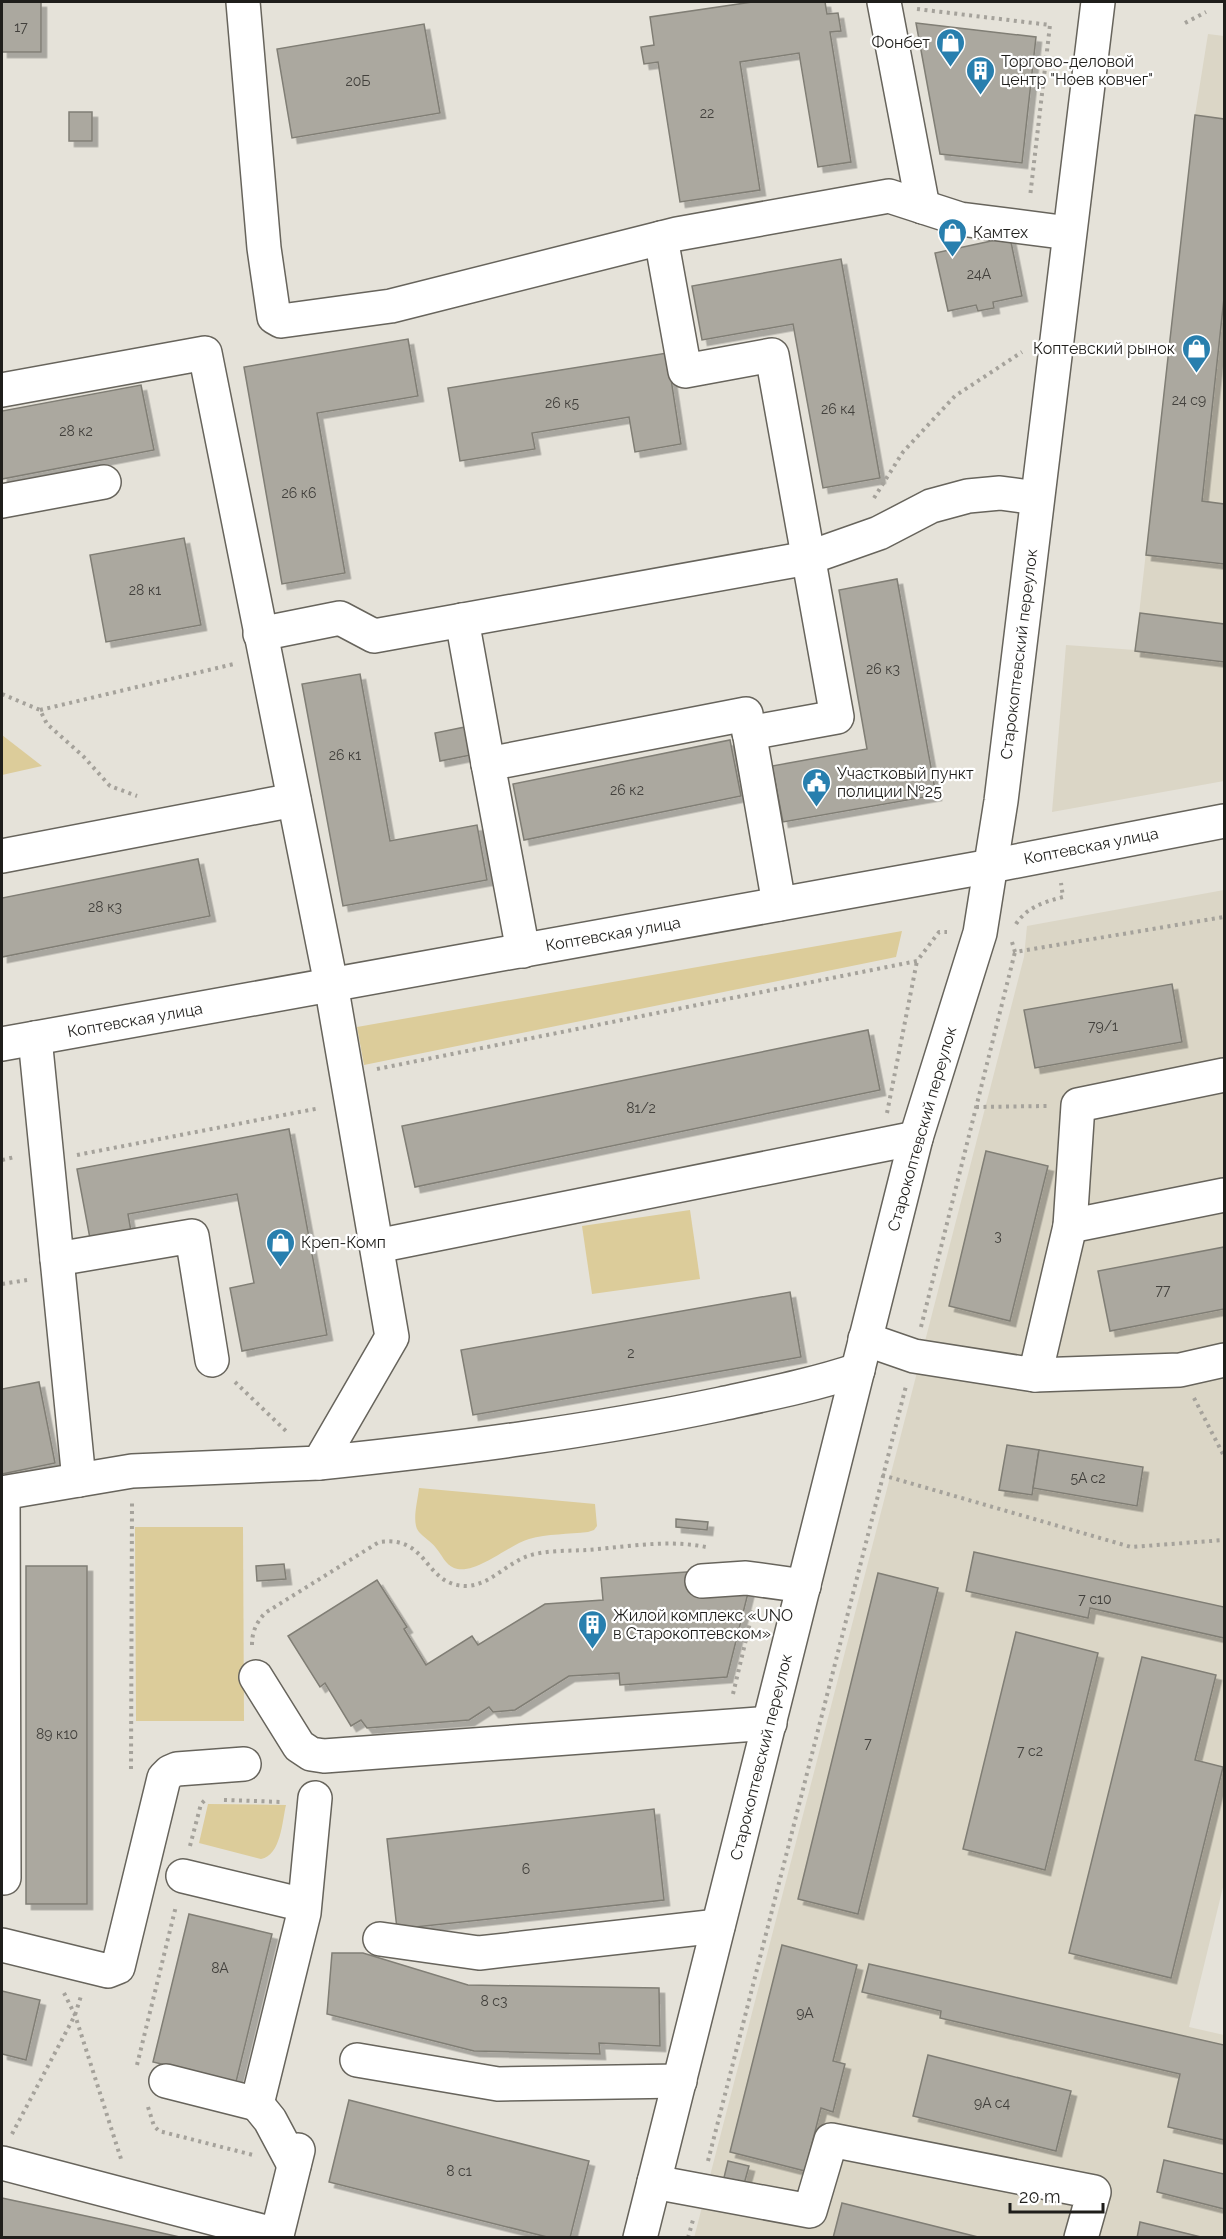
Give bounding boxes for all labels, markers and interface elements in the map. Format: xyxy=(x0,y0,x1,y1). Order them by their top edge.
house number: 17 xyxy=(14,19,28,35)
shop icon: Фонбет xyxy=(935,26,967,68)
place label: Фонбет xyxy=(871,33,930,52)
place label: Торгово-деловой центр "Ноев ковчег" xyxy=(1001,52,1153,89)
building icon: Торгово-деловой центр "Ноев ковчег" xyxy=(964,54,996,96)
house number: 20Б xyxy=(346,73,371,89)
house number: 22 xyxy=(700,105,714,121)
shop icon: Камтех xyxy=(936,216,968,258)
place label: Камтех xyxy=(973,223,1028,242)
house number: 24А xyxy=(967,266,992,282)
shop icon: Коптевский рынок xyxy=(1180,332,1212,374)
place label: Коптевский рынок xyxy=(1033,339,1175,358)
house number: 24 с9 xyxy=(1172,392,1206,408)
house number: 26 к5 xyxy=(545,395,579,411)
house number: 26 к4 xyxy=(821,401,855,417)
house number: 28 к2 xyxy=(59,423,93,439)
house number: 26 к6 xyxy=(281,485,317,501)
street label: Старокоптевский переулок xyxy=(997,548,1041,760)
house number: 28 к1 xyxy=(129,582,161,598)
house number: 26 к3 xyxy=(866,661,900,677)
house number: 26 к1 xyxy=(329,747,361,763)
place label: Участковый пункт полиции №25 xyxy=(837,764,974,801)
public building icon: Участковый пункт полиции №25 xyxy=(800,766,832,808)
house number: 26 к2 xyxy=(610,782,644,798)
street label: Коптевская улица xyxy=(1022,824,1160,868)
house number: 28 к3 xyxy=(88,899,122,915)
street label: Коптевская улица xyxy=(544,913,682,955)
street label: Коптевская улица xyxy=(66,999,204,1041)
house number: 79/1 xyxy=(1088,1018,1118,1034)
street label: Старокоптевский переулок xyxy=(884,1024,960,1234)
house number: 81/2 xyxy=(626,1100,656,1116)
shop icon: Креп-Комп xyxy=(264,1226,296,1268)
house number: 3 xyxy=(994,1228,1002,1244)
place label: Креп-Комп xyxy=(301,1233,386,1252)
house number: 77 xyxy=(1156,1282,1171,1298)
house number: 2 xyxy=(627,1345,635,1361)
house number: 5А с2 xyxy=(1070,1470,1106,1486)
house number: 7 с10 xyxy=(1078,1591,1112,1607)
place label: Жилой комплекс «UNO в Старокоптевском» xyxy=(613,1606,793,1643)
building icon: Жилой комплекс «UNO в Старокоптевском» xyxy=(576,1608,608,1650)
street label: Старокоптевский переулок xyxy=(726,1652,796,1862)
house number: 89 к10 xyxy=(36,1726,78,1742)
house number: 7 xyxy=(864,1735,872,1751)
house number: 7 с2 xyxy=(1017,1743,1043,1759)
house number: 6 xyxy=(522,1861,530,1877)
house number: 8А xyxy=(211,1960,229,1976)
house number: 8 с3 xyxy=(480,1993,508,2009)
house number: 9А xyxy=(796,2005,814,2021)
house number: 9А с4 xyxy=(974,2095,1010,2111)
house number: 8 с1 xyxy=(446,2163,472,2179)
scale bar xyxy=(1010,2176,1103,2214)
text: 20 m xyxy=(1019,2186,1061,2207)

